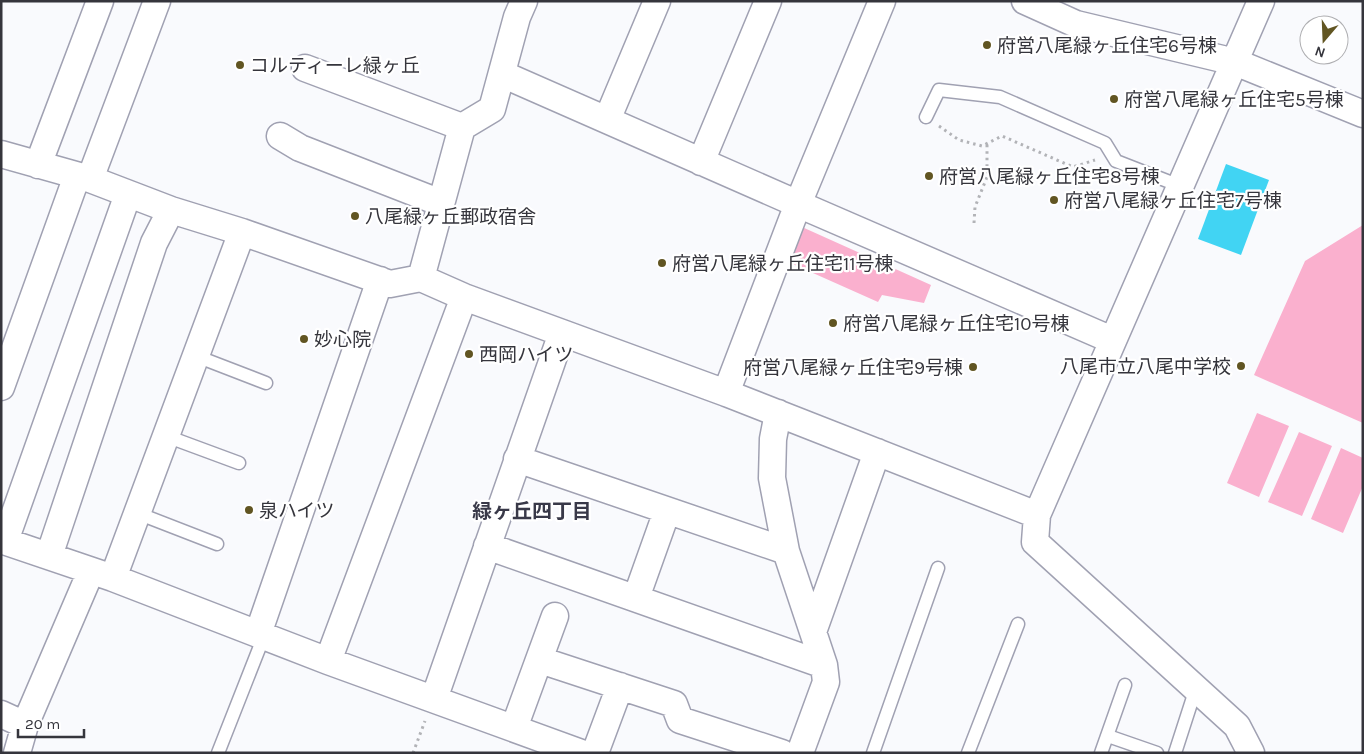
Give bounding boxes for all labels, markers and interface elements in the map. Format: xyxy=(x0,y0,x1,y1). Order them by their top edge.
north arrow xyxy=(1299,15,1349,65)
place label: 府営八尾緑ヶ丘住宅6号棟 xyxy=(997,35,1217,57)
marker: 府営八尾緑ヶ丘住宅6号棟 xyxy=(981,39,993,51)
text: N xyxy=(1312,42,1327,61)
place label: コルティーレ緑ヶ丘 xyxy=(250,55,420,77)
marker: コルティーレ緑ヶ丘 xyxy=(234,59,246,71)
place label: 府営八尾緑ヶ丘住宅5号棟 xyxy=(1124,89,1344,111)
marker: 府営八尾緑ヶ丘住宅5号棟 xyxy=(1108,93,1120,105)
place label: 府営八尾緑ヶ丘住宅8号棟 xyxy=(939,166,1160,188)
marker: 府営八尾緑ヶ丘住宅8号棟 xyxy=(923,170,935,182)
place label: 府営八尾緑ヶ丘住宅7号棟 xyxy=(1064,190,1282,212)
marker: 府営八尾緑ヶ丘住宅7号棟 xyxy=(1048,194,1060,206)
place label: 八尾緑ヶ丘郵政宿舎 xyxy=(365,206,536,228)
marker: 八尾緑ヶ丘郵政宿舎 xyxy=(349,210,361,222)
place label: 府営八尾緑ヶ丘住宅11号棟 xyxy=(672,253,894,275)
marker: 府営八尾緑ヶ丘住宅11号棟 xyxy=(656,257,668,269)
place label: 府営八尾緑ヶ丘住宅10号棟 xyxy=(843,313,1070,335)
marker: 府営八尾緑ヶ丘住宅10号棟 xyxy=(827,317,839,329)
place label: 妙心院 xyxy=(314,329,371,351)
marker: 妙心院 xyxy=(298,333,310,345)
place label: 西岡ハイツ xyxy=(479,344,574,366)
marker: 西岡ハイツ xyxy=(463,348,475,360)
place label: 八尾市立八尾中学校 xyxy=(1060,356,1231,378)
place label: 府営八尾緑ヶ丘住宅9号棟 xyxy=(743,357,963,379)
marker: 八尾市立八尾中学校 xyxy=(1235,360,1247,372)
marker: 府営八尾緑ヶ丘住宅9号棟 xyxy=(967,361,979,373)
place label: 泉ハイツ xyxy=(259,500,335,522)
district label: 緑ヶ丘四丁目 xyxy=(472,500,592,523)
marker: 泉ハイツ xyxy=(243,504,255,516)
scale bar xyxy=(18,706,84,738)
text: 20 m xyxy=(25,715,60,733)

